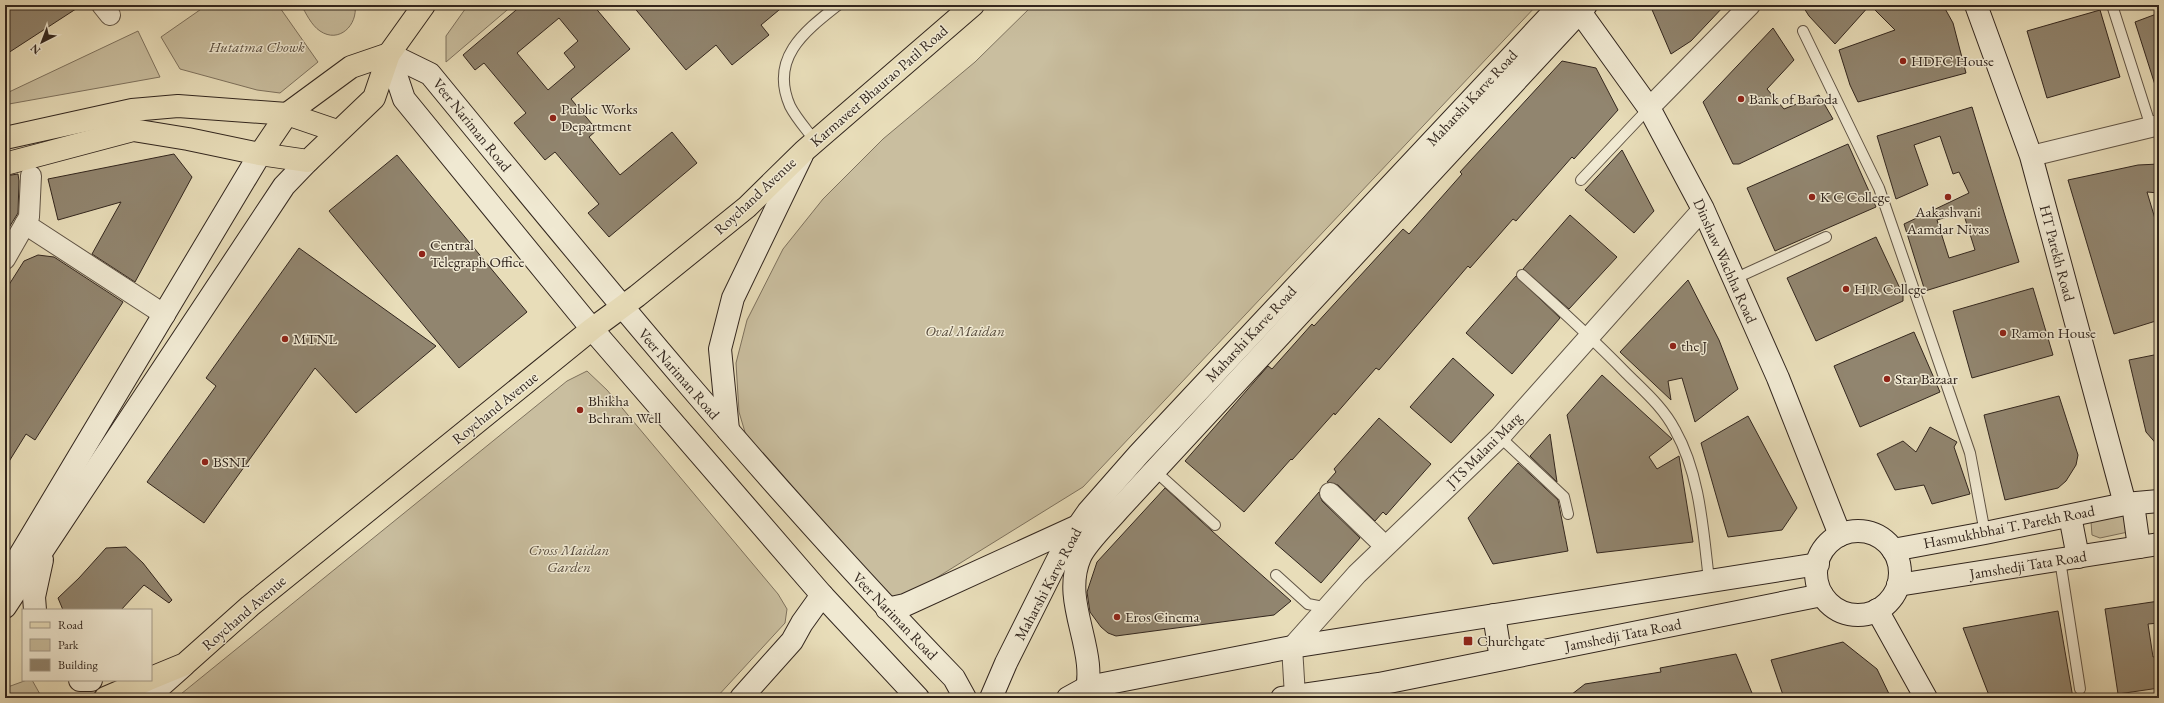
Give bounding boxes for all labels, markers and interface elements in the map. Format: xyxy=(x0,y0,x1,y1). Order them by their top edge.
street label: Karmaveer Bhaurao Patil Road xyxy=(806,20,952,151)
north arrow xyxy=(22,22,62,62)
park label: Hutatma Chowk xyxy=(208,37,305,56)
text: N xyxy=(27,41,43,58)
street label: Maharshi Karve Road xyxy=(1422,45,1521,150)
place label: HDFC House xyxy=(1911,51,1994,70)
marker: HDFC House xyxy=(1898,56,1908,66)
street label: Veer Nariman Road xyxy=(429,74,516,176)
place label: Bank of Baroda xyxy=(1749,89,1838,108)
marker: Bank of Baroda xyxy=(1736,94,1746,104)
place label: Public Works Department xyxy=(561,99,638,135)
marker: Public Works Department xyxy=(548,113,558,123)
street label: Roychand Avenue xyxy=(710,153,800,238)
place label: K C College xyxy=(1820,187,1890,206)
marker: K C College xyxy=(1807,192,1817,202)
marker: Aakashvani Aamdar Nivas xyxy=(1943,192,1953,202)
street label: Dinshaw Wachha Road xyxy=(1689,195,1762,327)
place label: Aakashvani Aamdar Nivas xyxy=(1906,202,1989,238)
street label: HT Parekh Road xyxy=(2036,203,2080,303)
place label: Central Telegraph Office xyxy=(430,235,524,271)
marker: Central Telegraph Office xyxy=(417,249,427,259)
place label: H R College xyxy=(1854,279,1926,298)
street label: Maharshi Karve Road xyxy=(1201,281,1300,386)
marker: H R College xyxy=(1841,284,1851,294)
park label: Oval Maidan xyxy=(925,321,1005,340)
place label: Ramon House xyxy=(2011,323,2096,342)
street label: Veer Nariman Road xyxy=(635,324,724,423)
marker: Ramon House xyxy=(1998,328,2008,338)
place label: MTNL xyxy=(293,329,337,348)
marker: MTNL xyxy=(280,334,290,344)
place label: the J xyxy=(1681,336,1707,355)
marker: the J xyxy=(1668,341,1678,351)
street label: Roychand Avenue xyxy=(448,367,542,448)
place label: Star Bazaar xyxy=(1895,369,1958,388)
marker: Star Bazaar xyxy=(1882,374,1892,384)
place label: Bhikha Behram Well xyxy=(588,391,662,427)
marker: Bhikha Behram Well xyxy=(575,405,585,415)
street label: JTS Malani Marg xyxy=(1440,408,1526,493)
place label: BSNL xyxy=(213,452,250,471)
marker: BSNL xyxy=(200,457,210,467)
street label: Hasmukhbhai T. Parekh Road xyxy=(1922,500,2097,552)
street label: Maharshi Karve Road xyxy=(1010,524,1085,643)
park label: Cross Maidan Garden xyxy=(529,540,610,576)
street label: Jamshedji Tata Road xyxy=(1966,546,2088,583)
street label: Veer Nariman Road xyxy=(849,568,942,664)
street label: Roychand Avenue xyxy=(198,571,290,654)
place label: Eros Cinema xyxy=(1125,607,1200,626)
legend xyxy=(22,609,152,681)
marker: Eros Cinema xyxy=(1112,612,1122,622)
street label: Jamshedji Tata Road xyxy=(1561,614,1683,655)
text: Road xyxy=(58,617,84,633)
place label: Churchgate xyxy=(1477,631,1545,650)
marker: Churchgate xyxy=(1462,635,1474,647)
text: Park xyxy=(58,637,79,653)
text: Building xyxy=(58,657,99,673)

